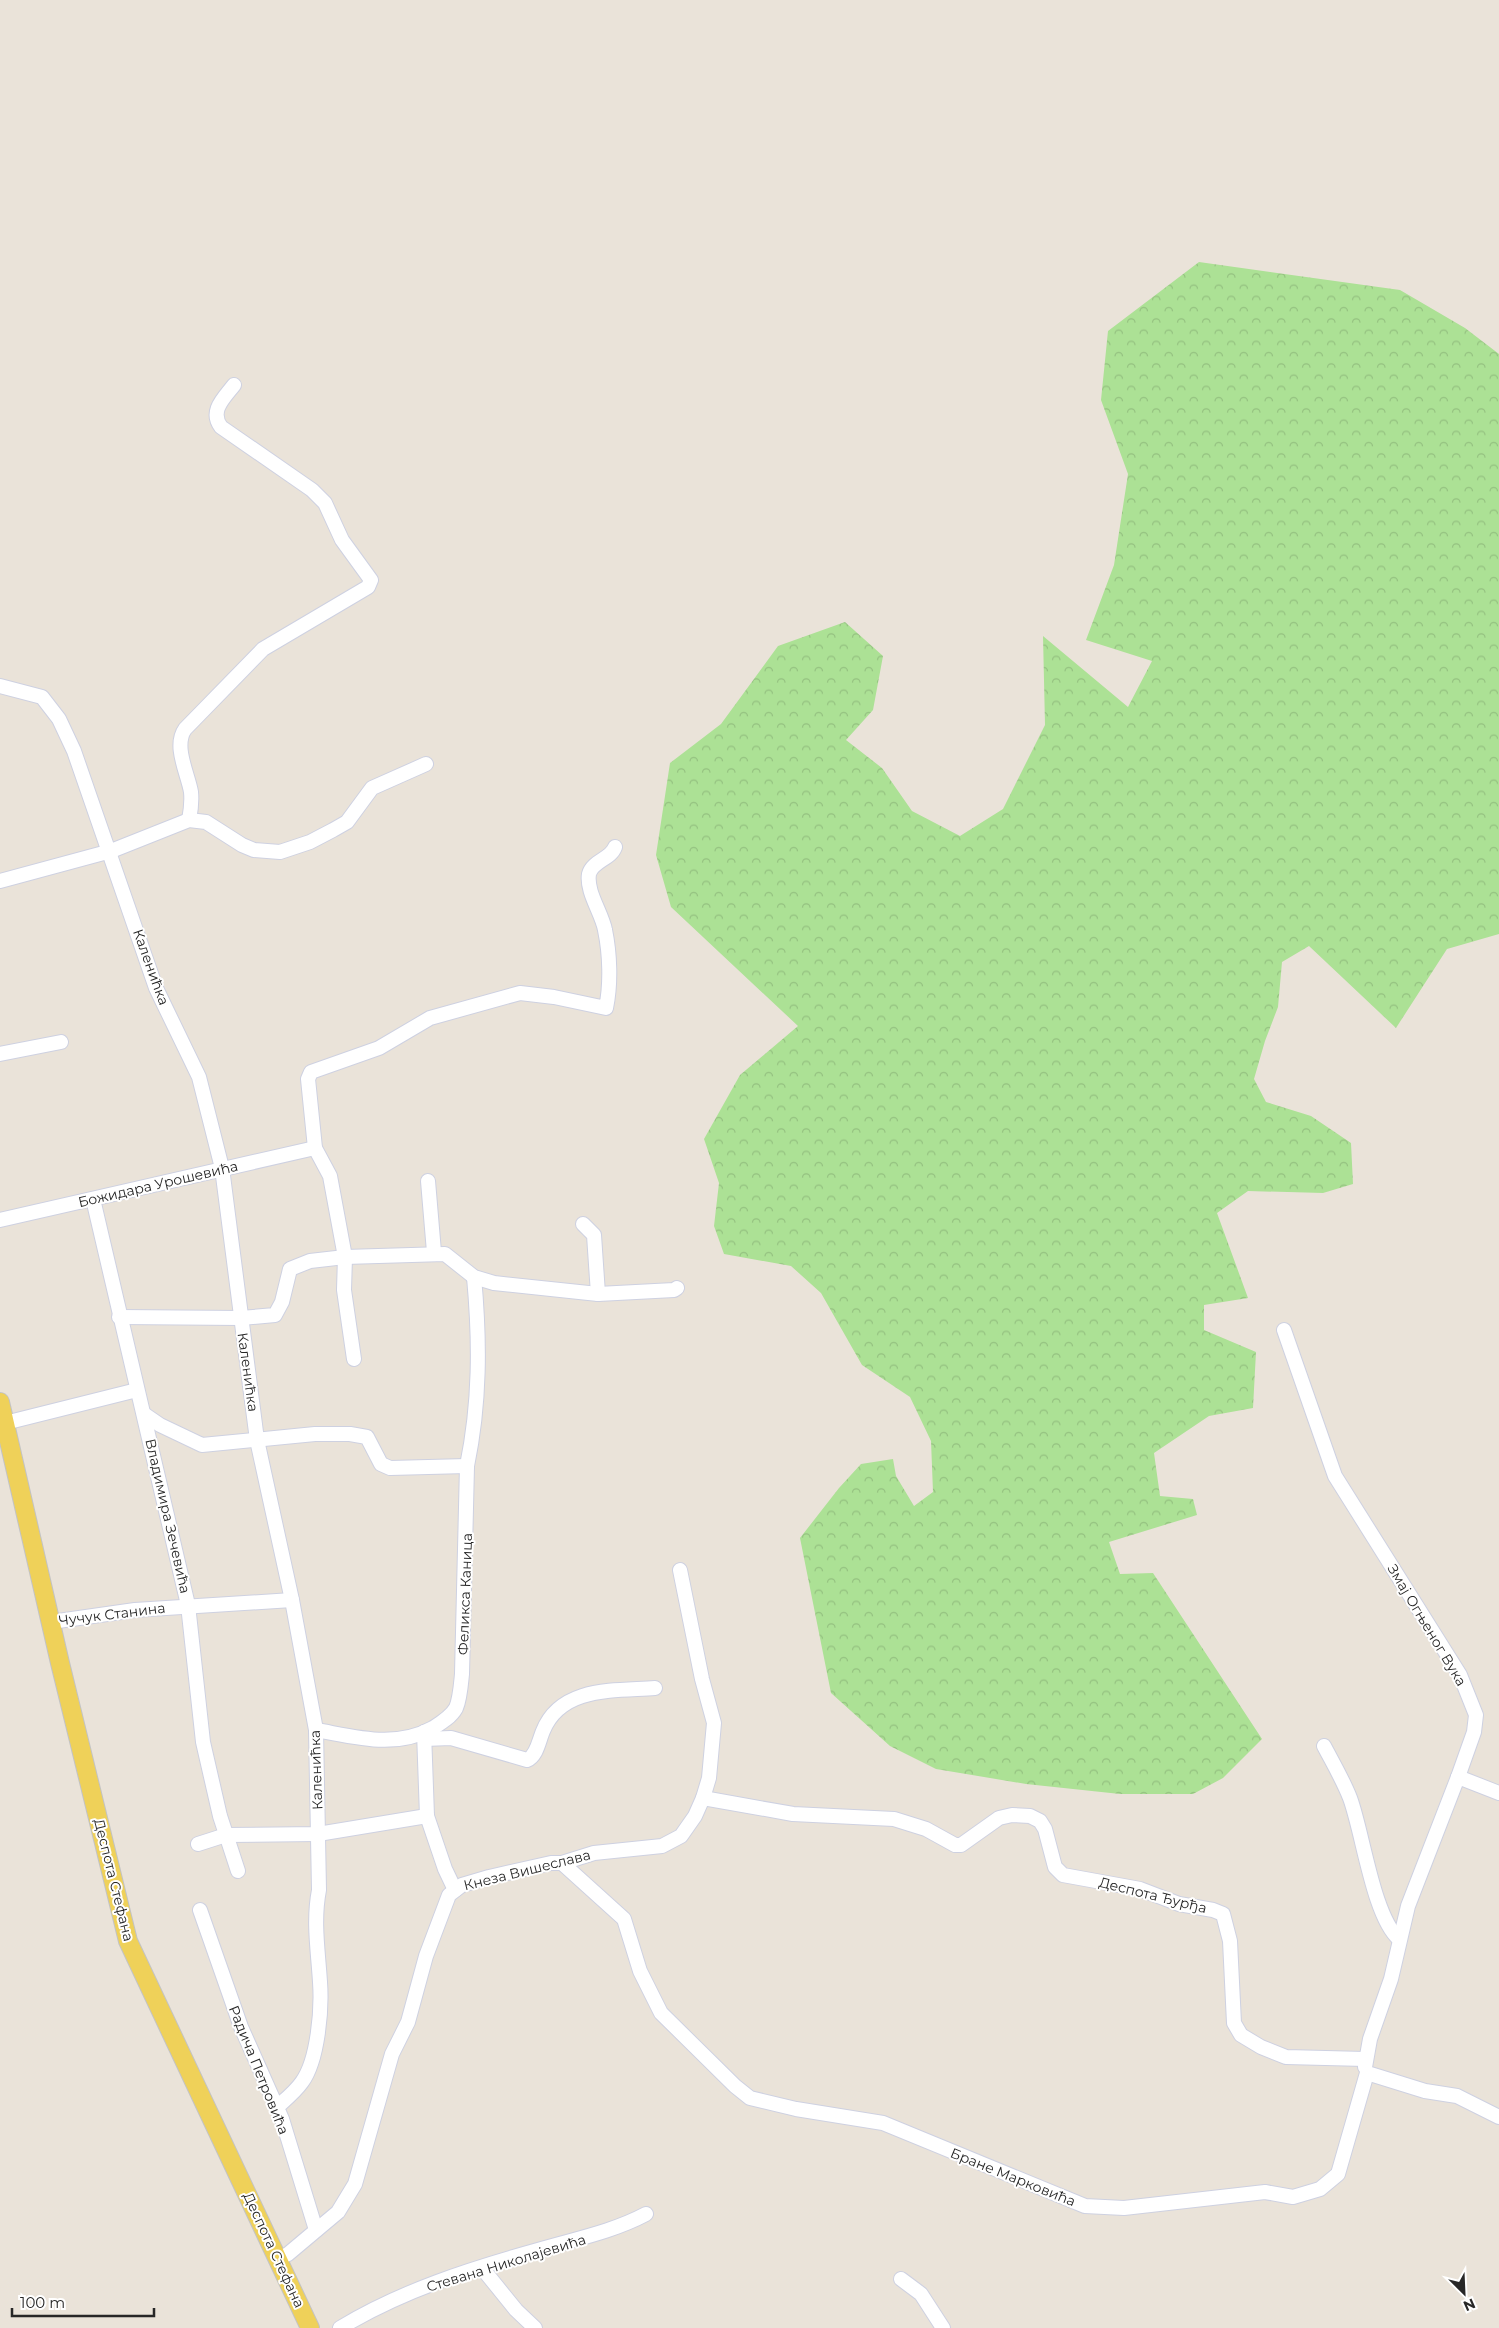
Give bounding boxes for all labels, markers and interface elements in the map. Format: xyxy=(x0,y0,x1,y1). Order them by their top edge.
street label: Каленићка xyxy=(129,926,173,1008)
street label: Божидара Урошевића xyxy=(76,1157,240,1211)
street label: Каленићка xyxy=(234,1331,262,1413)
street label: Владимира Зечевића xyxy=(141,1437,195,1595)
street label: Феликса Каница xyxy=(454,1533,476,1655)
street label: Змај Огњеног Вука xyxy=(1383,1561,1471,1689)
street label: Чучук Станина xyxy=(58,1599,166,1629)
street label: Каленићка xyxy=(306,1730,326,1810)
street label: Деспота Стефана xyxy=(90,1817,138,1943)
street label: Кнеза Вишеслава xyxy=(462,1846,592,1894)
street label: Деспота Ђурђа xyxy=(1097,1873,1209,1917)
street label: Радича Петровића xyxy=(225,2003,293,2137)
street label: Бране Марковића xyxy=(948,2144,1078,2210)
street label: Деспота Стефана xyxy=(239,2189,309,2311)
street label: Стевана Николајевића xyxy=(424,2230,588,2296)
north arrow xyxy=(1439,2268,1489,2318)
scale bar xyxy=(12,2286,155,2318)
text: 100 m xyxy=(20,2293,65,2312)
text: N xyxy=(1460,2294,1478,2315)

